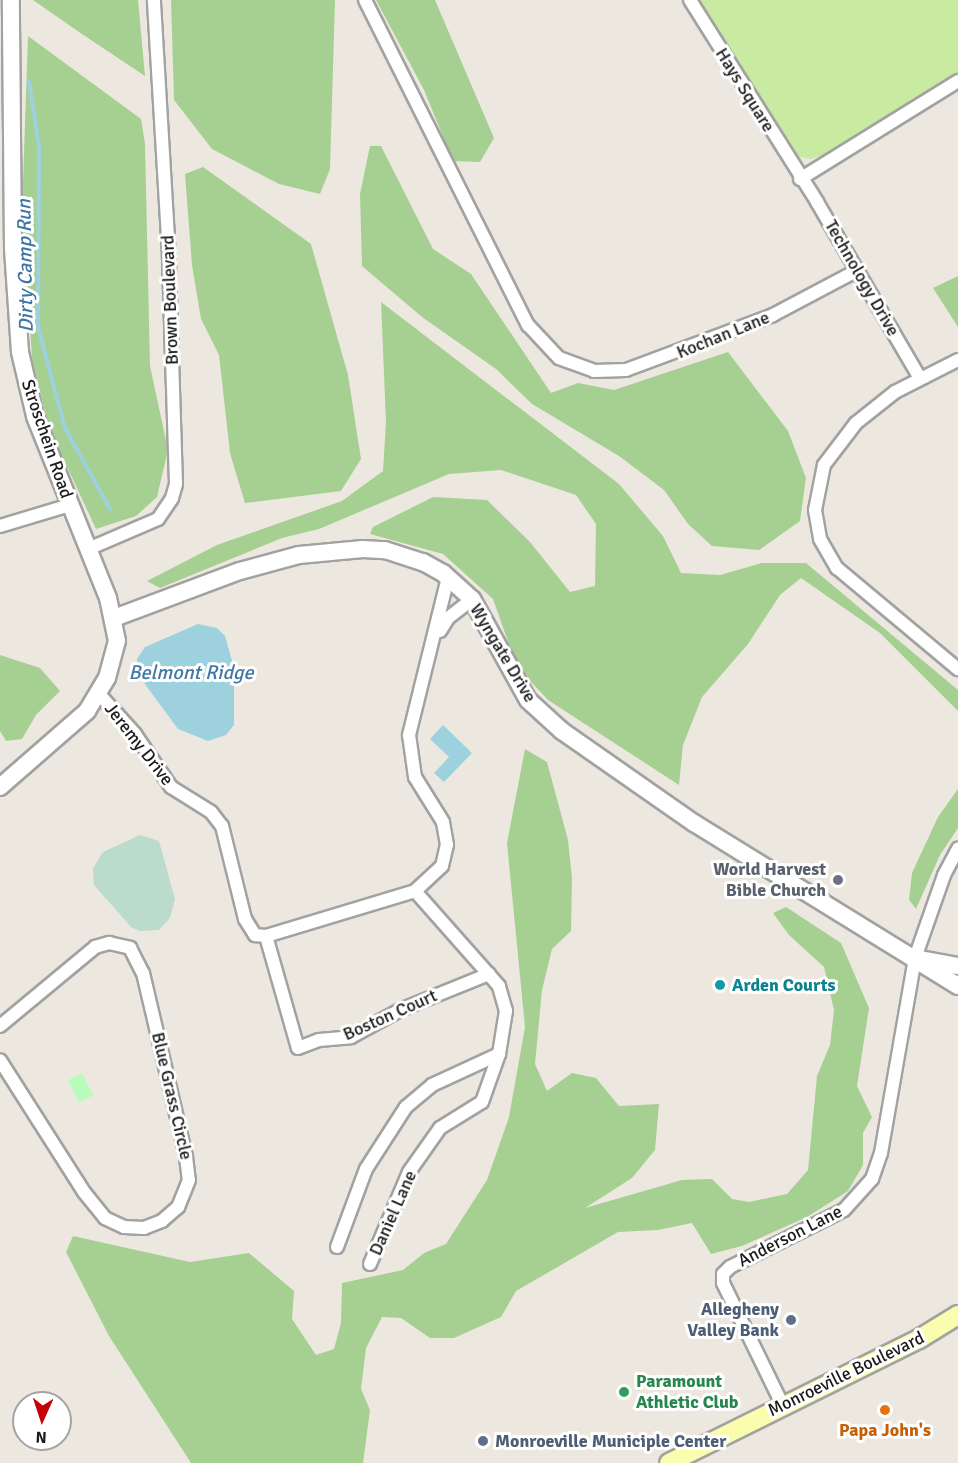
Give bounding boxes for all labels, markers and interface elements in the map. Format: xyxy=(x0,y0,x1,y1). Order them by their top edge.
street label: Hays Square xyxy=(711,44,779,136)
water label: Dirty Camp Run xyxy=(12,199,38,333)
street label: Technology Drive xyxy=(820,216,904,340)
street label: Brown Boulevard xyxy=(157,235,183,365)
street label: Kochan Lane xyxy=(673,307,773,363)
street label: Stroschein Road xyxy=(17,377,77,501)
street label: Wyngate Drive xyxy=(465,600,541,706)
water label: Belmont Ridge xyxy=(128,660,254,684)
street label: Jeremy Drive xyxy=(100,698,178,790)
place label: World Harvest Bible Church xyxy=(713,859,826,902)
marker: World Harvest Bible Church xyxy=(831,873,845,887)
place label: Arden Courts xyxy=(732,974,836,996)
marker: Arden Courts xyxy=(713,978,727,992)
street label: Boston Court xyxy=(340,985,440,1045)
street label: Blue Grass Circle xyxy=(147,1030,197,1162)
street label: Daniel Lane xyxy=(365,1167,421,1259)
street label: Anderson Lane xyxy=(734,1200,846,1272)
place label: Allegheny Valley Bank xyxy=(687,1299,779,1342)
marker: Allegheny Valley Bank xyxy=(784,1313,798,1327)
street label: Monroeville Boulevard xyxy=(764,1327,928,1421)
place label: Paramount Athletic Club xyxy=(636,1371,738,1414)
marker: Paramount Athletic Club xyxy=(617,1385,631,1399)
north arrow xyxy=(12,1391,72,1451)
marker: Papa John's xyxy=(878,1403,892,1417)
place label: Papa John's xyxy=(839,1419,931,1441)
text: N xyxy=(35,1427,47,1447)
place label: Monroeville Municiple Center xyxy=(495,1430,726,1452)
marker: Monroeville Municiple Center xyxy=(476,1434,490,1448)

